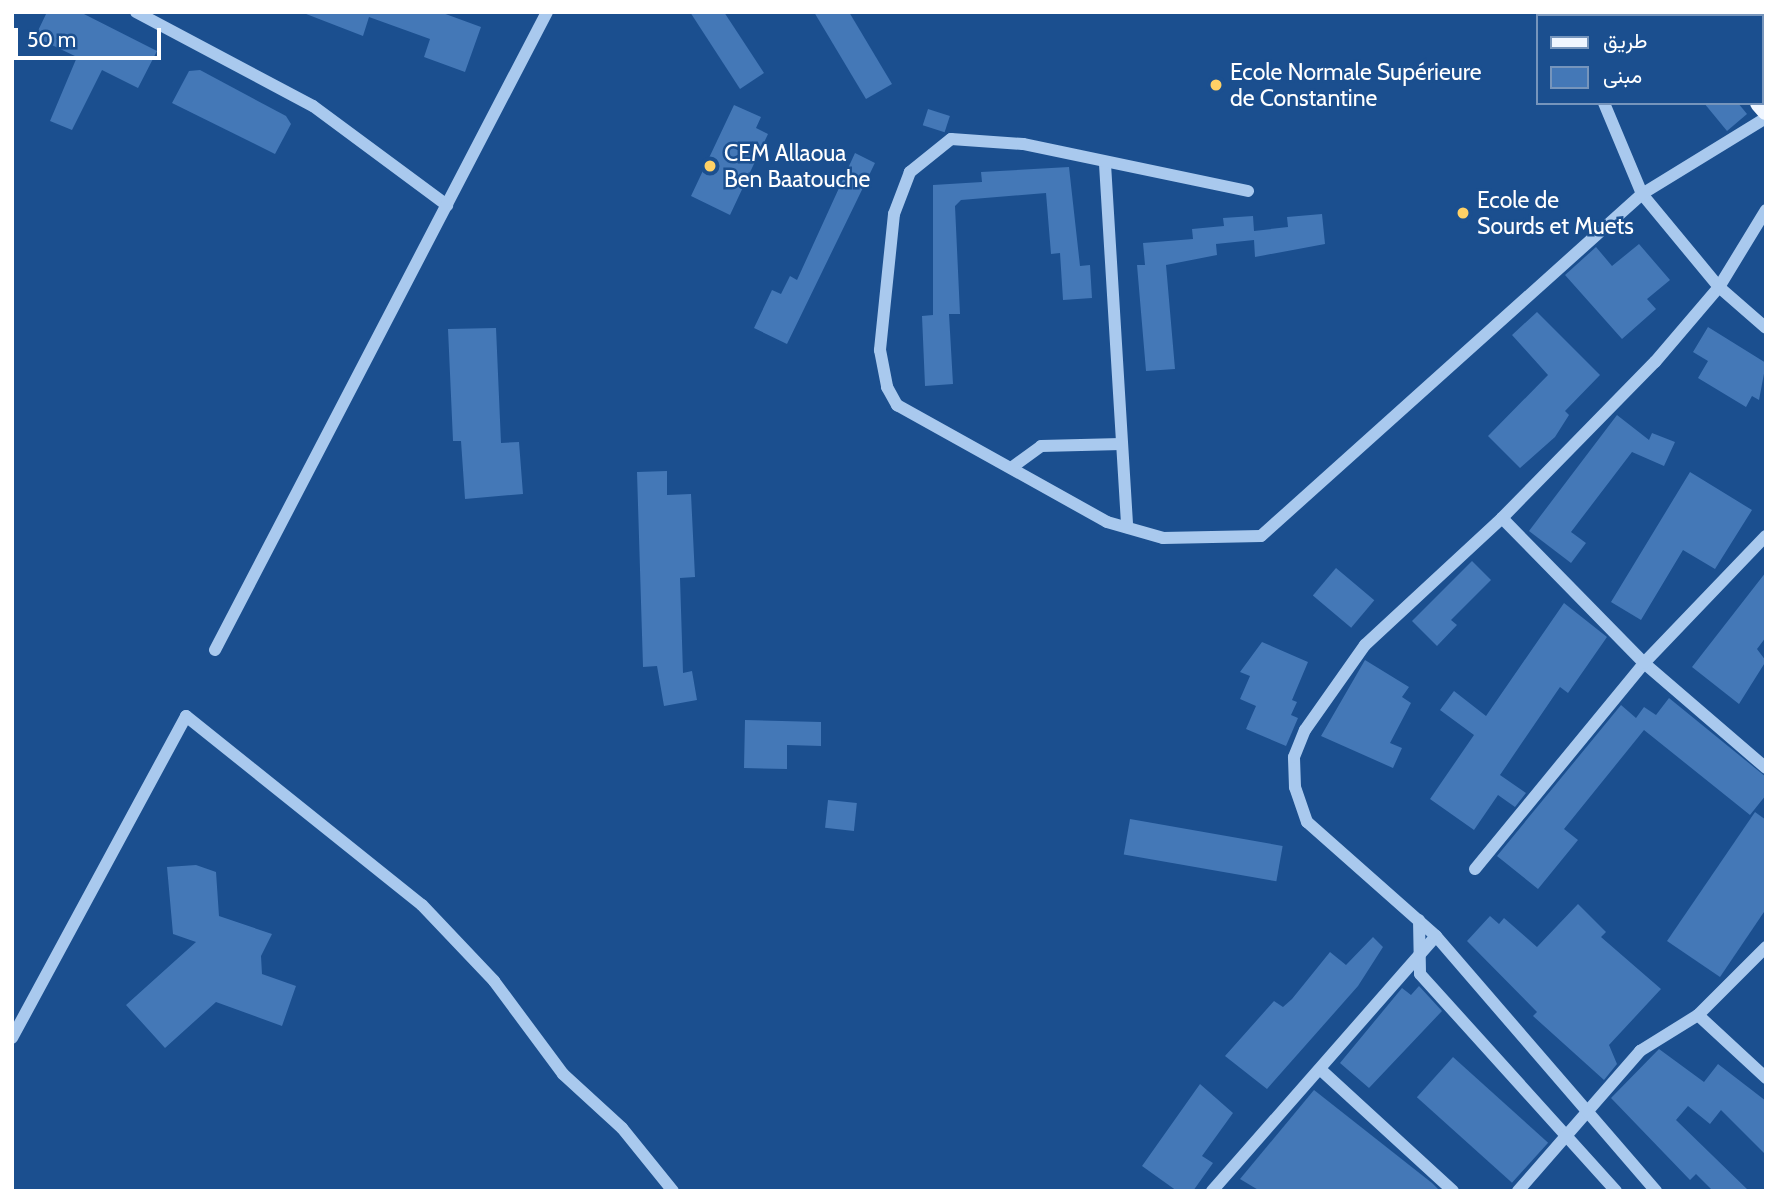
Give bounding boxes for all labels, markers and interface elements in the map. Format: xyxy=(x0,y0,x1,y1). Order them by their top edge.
scale bar xyxy=(18,14,164,58)
legend xyxy=(1536,14,1764,105)
text: 50 m xyxy=(27,27,76,52)
text: طريق xyxy=(1603,28,1648,53)
place label: Ecole Normale Supérieure de Constantine xyxy=(1230,58,1481,112)
text: مبنى xyxy=(1603,63,1642,88)
marker: Ecole Normale Supérieure de Constantine xyxy=(1208,77,1224,93)
place label: CEM Allaoua Ben Baatouche xyxy=(724,139,870,193)
marker: CEM Allaoua Ben Baatouche xyxy=(702,158,718,174)
place label: Ecole de Sourds et Muets xyxy=(1477,186,1634,240)
marker: Ecole de Sourds et Muets xyxy=(1455,205,1471,221)

